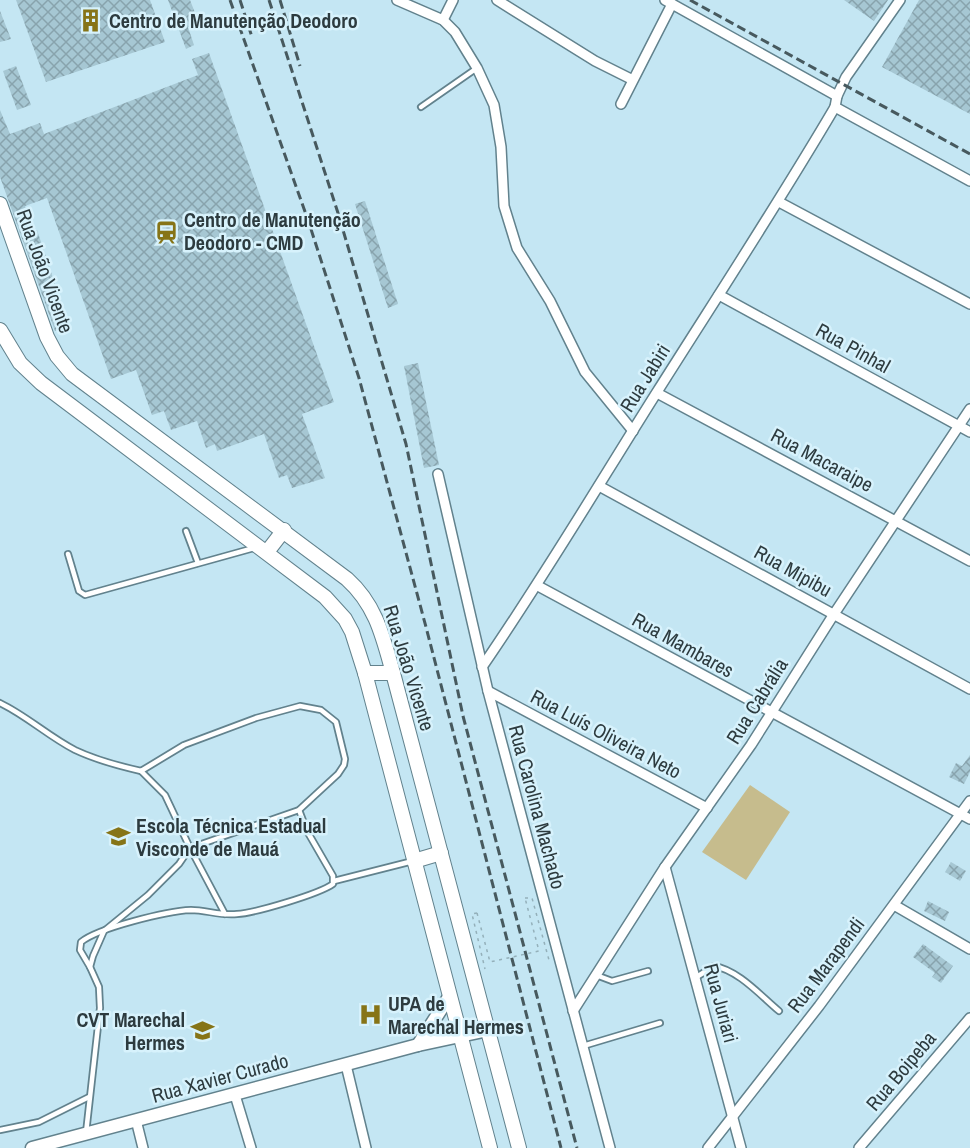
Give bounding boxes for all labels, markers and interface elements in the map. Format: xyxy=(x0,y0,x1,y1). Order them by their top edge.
place label: Centro de Manutenção Deodoro xyxy=(109,7,358,34)
building icon: Centro de Manutenção Deodoro xyxy=(78,8,104,34)
street label: Rua João Vicente xyxy=(11,205,80,337)
place label: Centro de Manutenção Deodoro - CMD xyxy=(184,206,361,256)
station icon: Centro de Manutenção Deodoro - CMD xyxy=(153,219,179,245)
street label: Rua Pinhal xyxy=(811,316,895,379)
street label: Rua Jabiri xyxy=(613,338,676,417)
street label: Rua Macaraipe xyxy=(766,421,878,498)
street label: Rua Mipibu xyxy=(750,538,837,603)
street label: Rua João Vicente xyxy=(378,602,441,734)
street label: Rua Mambares xyxy=(628,606,739,684)
street label: Rua Cabrália xyxy=(720,653,794,749)
street label: Rua Luís Oliveira Neto xyxy=(526,682,686,785)
street label: Rua Carolina Machado xyxy=(503,722,572,892)
place label: Escola Técnica Estadual Visconde de Mauá xyxy=(136,812,326,862)
school or university icon: Escola Técnica Estadual Visconde de Mauá xyxy=(105,824,131,850)
street label: Rua Marapendi xyxy=(781,911,870,1018)
street label: Rua Juriari xyxy=(698,960,745,1046)
place label: UPA de Marechal Hermes xyxy=(388,990,524,1040)
hospital icon: UPA de Marechal Hermes xyxy=(357,1002,383,1028)
place label: CVT Marechal Hermes xyxy=(77,1006,185,1056)
school or university icon: CVT Marechal Hermes xyxy=(190,1018,216,1044)
street label: Rua Boipeba xyxy=(860,1025,942,1116)
street label: Rua Xavier Curado xyxy=(149,1046,291,1109)

